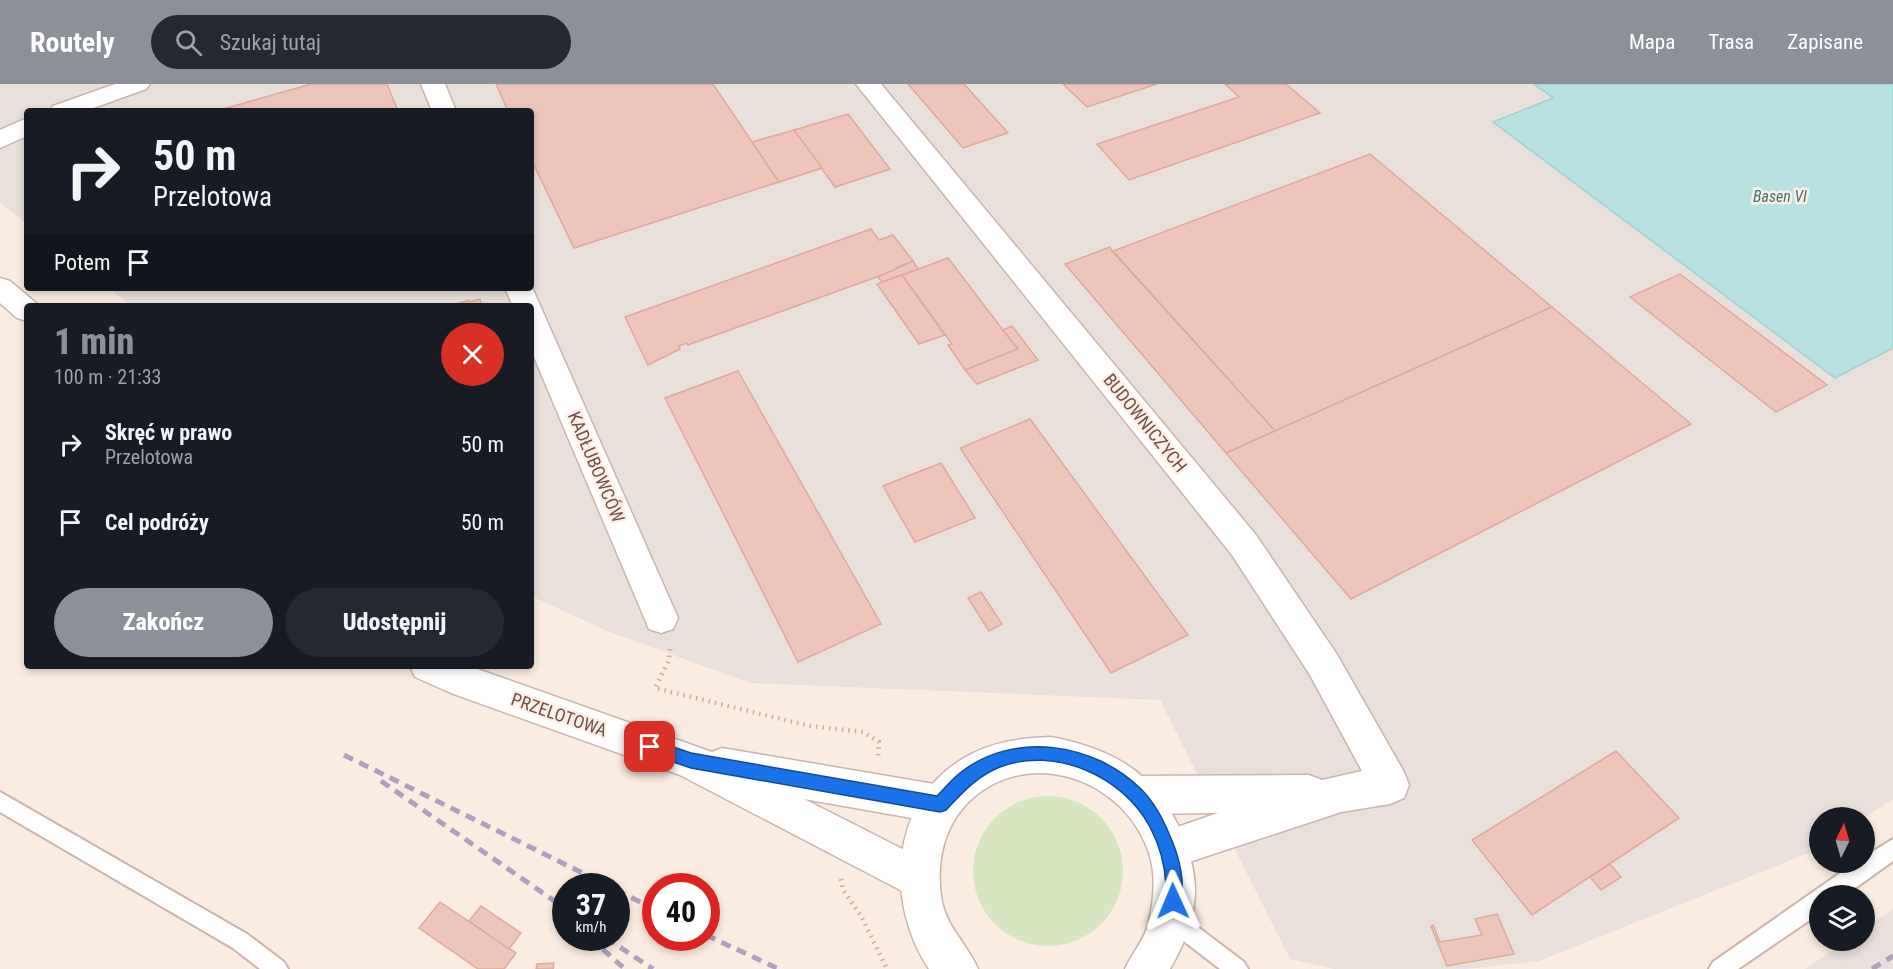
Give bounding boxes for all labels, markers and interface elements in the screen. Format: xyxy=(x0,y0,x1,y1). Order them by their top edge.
search box xyxy=(151,15,571,69)
text: Routely xyxy=(30,26,115,59)
icon: search xyxy=(172,26,205,59)
text: Szukaj tutaj xyxy=(220,30,321,55)
text: Mapa xyxy=(1629,30,1675,54)
text: Trasa xyxy=(1708,30,1754,54)
text: Zapisane xyxy=(1787,30,1863,54)
text: 50 m xyxy=(153,131,236,180)
icon: right xyxy=(54,132,132,210)
text: Przelotowa xyxy=(153,181,272,213)
water label: Basen VI xyxy=(1753,187,1807,206)
icon: arrive xyxy=(122,246,155,279)
text: Potem xyxy=(54,250,110,275)
text: 1 min xyxy=(54,321,134,363)
button: close xyxy=(441,323,504,386)
text: 100 m · 21:33 xyxy=(54,365,161,389)
street label: BUDOWNICZYCH xyxy=(1099,369,1191,476)
street label: KADŁUBOWCÓW xyxy=(564,408,629,526)
text: Skręć w prawo xyxy=(105,420,232,445)
icon: right xyxy=(54,428,87,461)
text: 50 m xyxy=(461,432,504,457)
text: Przelotowa xyxy=(105,445,193,469)
icon: arrive xyxy=(54,506,87,539)
text: Cel podróży xyxy=(105,510,209,535)
text: 50 m xyxy=(461,510,504,535)
button: Zakończ xyxy=(54,588,273,657)
button: Udostępnij xyxy=(285,588,504,657)
street label: PRZELOTOWA xyxy=(508,688,610,741)
pin xyxy=(624,721,675,772)
icon: arrive xyxy=(633,730,666,763)
north arrow xyxy=(1809,807,1875,873)
map controls xyxy=(1809,807,1875,951)
position arrow xyxy=(1141,869,1205,933)
speed limit sign: 40 xyxy=(642,873,720,951)
button: layers xyxy=(1809,885,1875,951)
text: 37 xyxy=(576,887,606,922)
text: km/h xyxy=(576,918,606,936)

